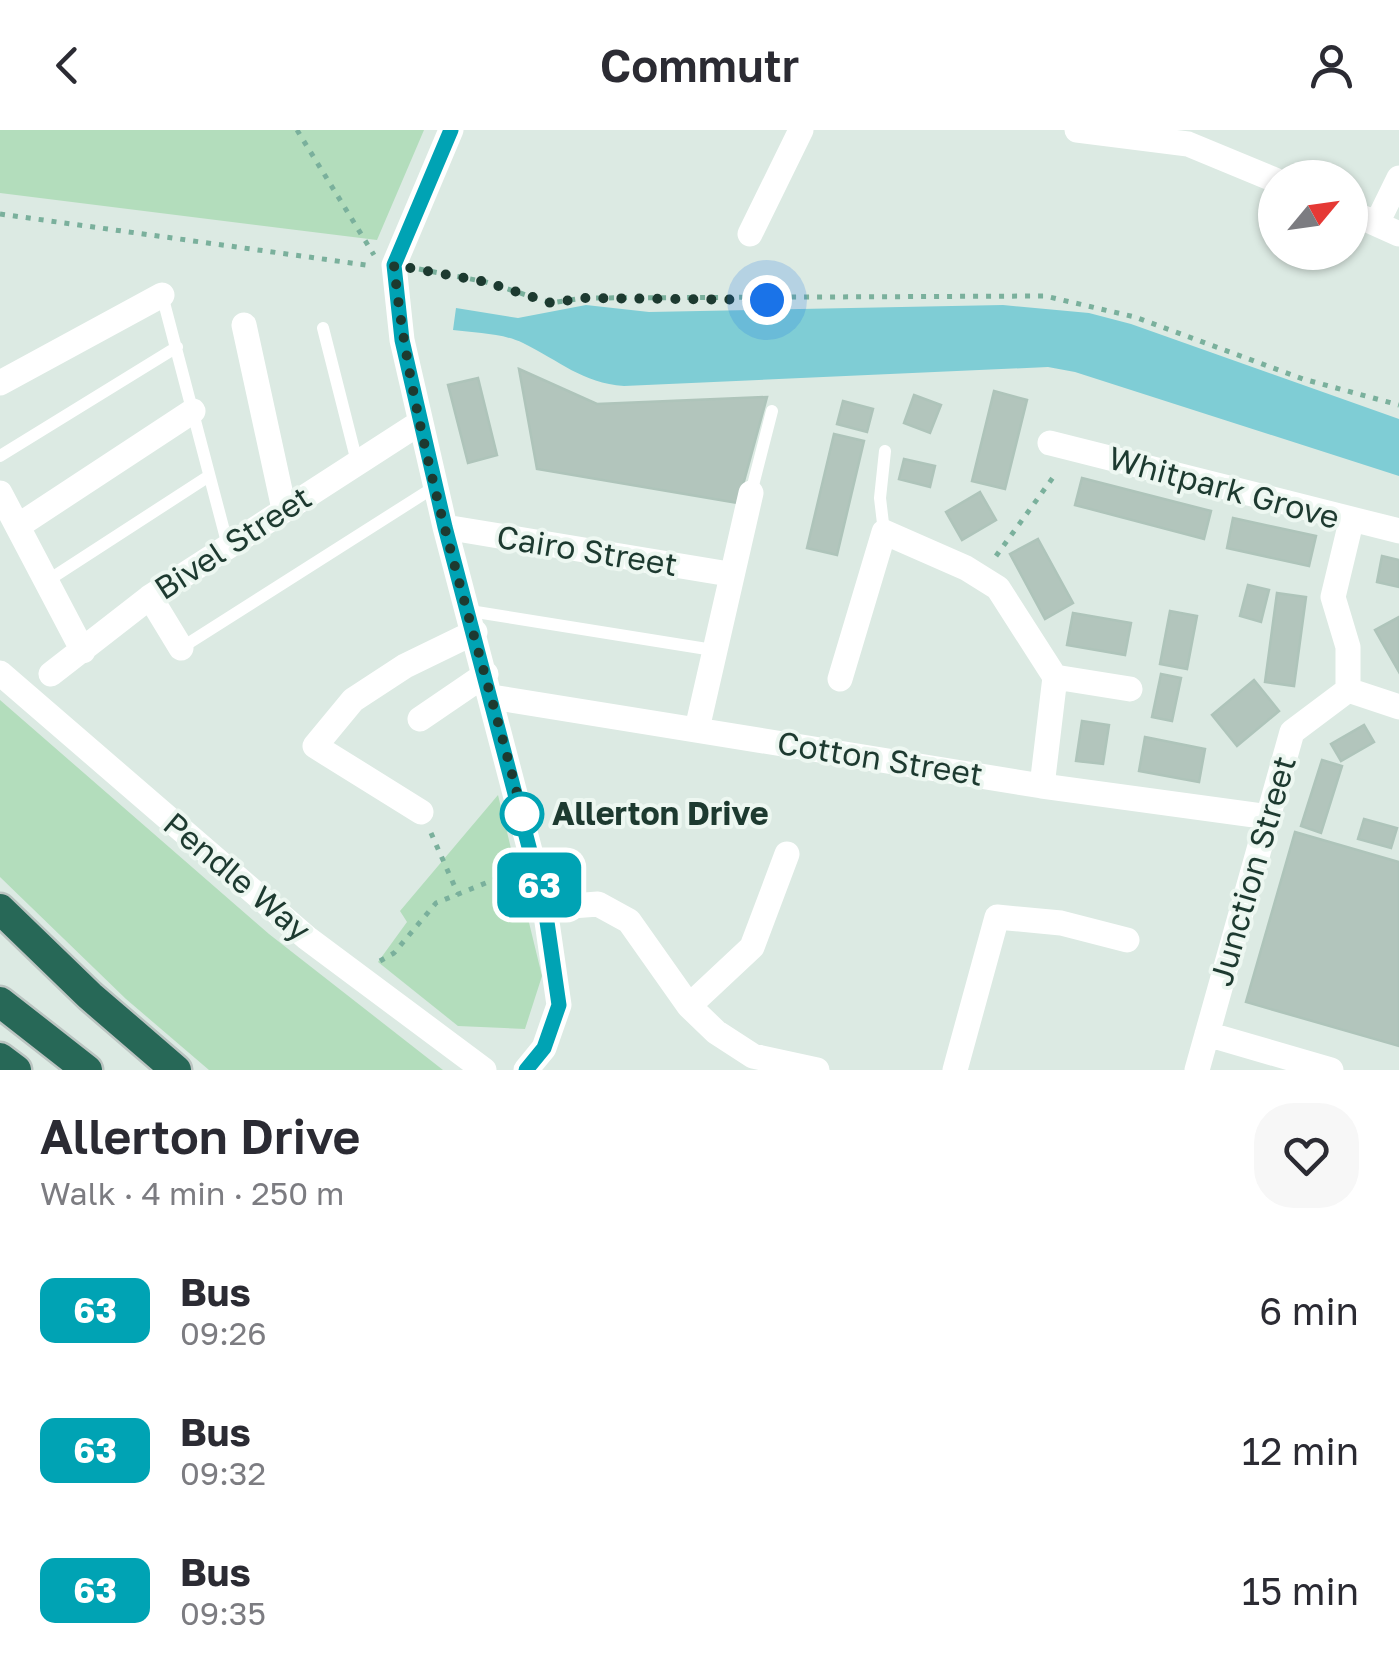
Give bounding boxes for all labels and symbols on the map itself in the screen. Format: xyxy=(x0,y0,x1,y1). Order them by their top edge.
north arrow xyxy=(1258,160,1368,270)
your location xyxy=(742,275,792,325)
street label: Whitpark Grove xyxy=(1105,438,1344,536)
street label: Bivel Street xyxy=(147,478,318,607)
street label: Cairo Street xyxy=(494,517,680,583)
street label: Cotton Street xyxy=(775,723,986,793)
street label: Junction Street xyxy=(1201,751,1303,990)
marker: Allerton Drive xyxy=(501,793,543,835)
place label: Allerton Drive xyxy=(552,794,769,832)
street label: Pendle Way xyxy=(157,804,319,949)
line badge: 63 xyxy=(494,852,584,918)

